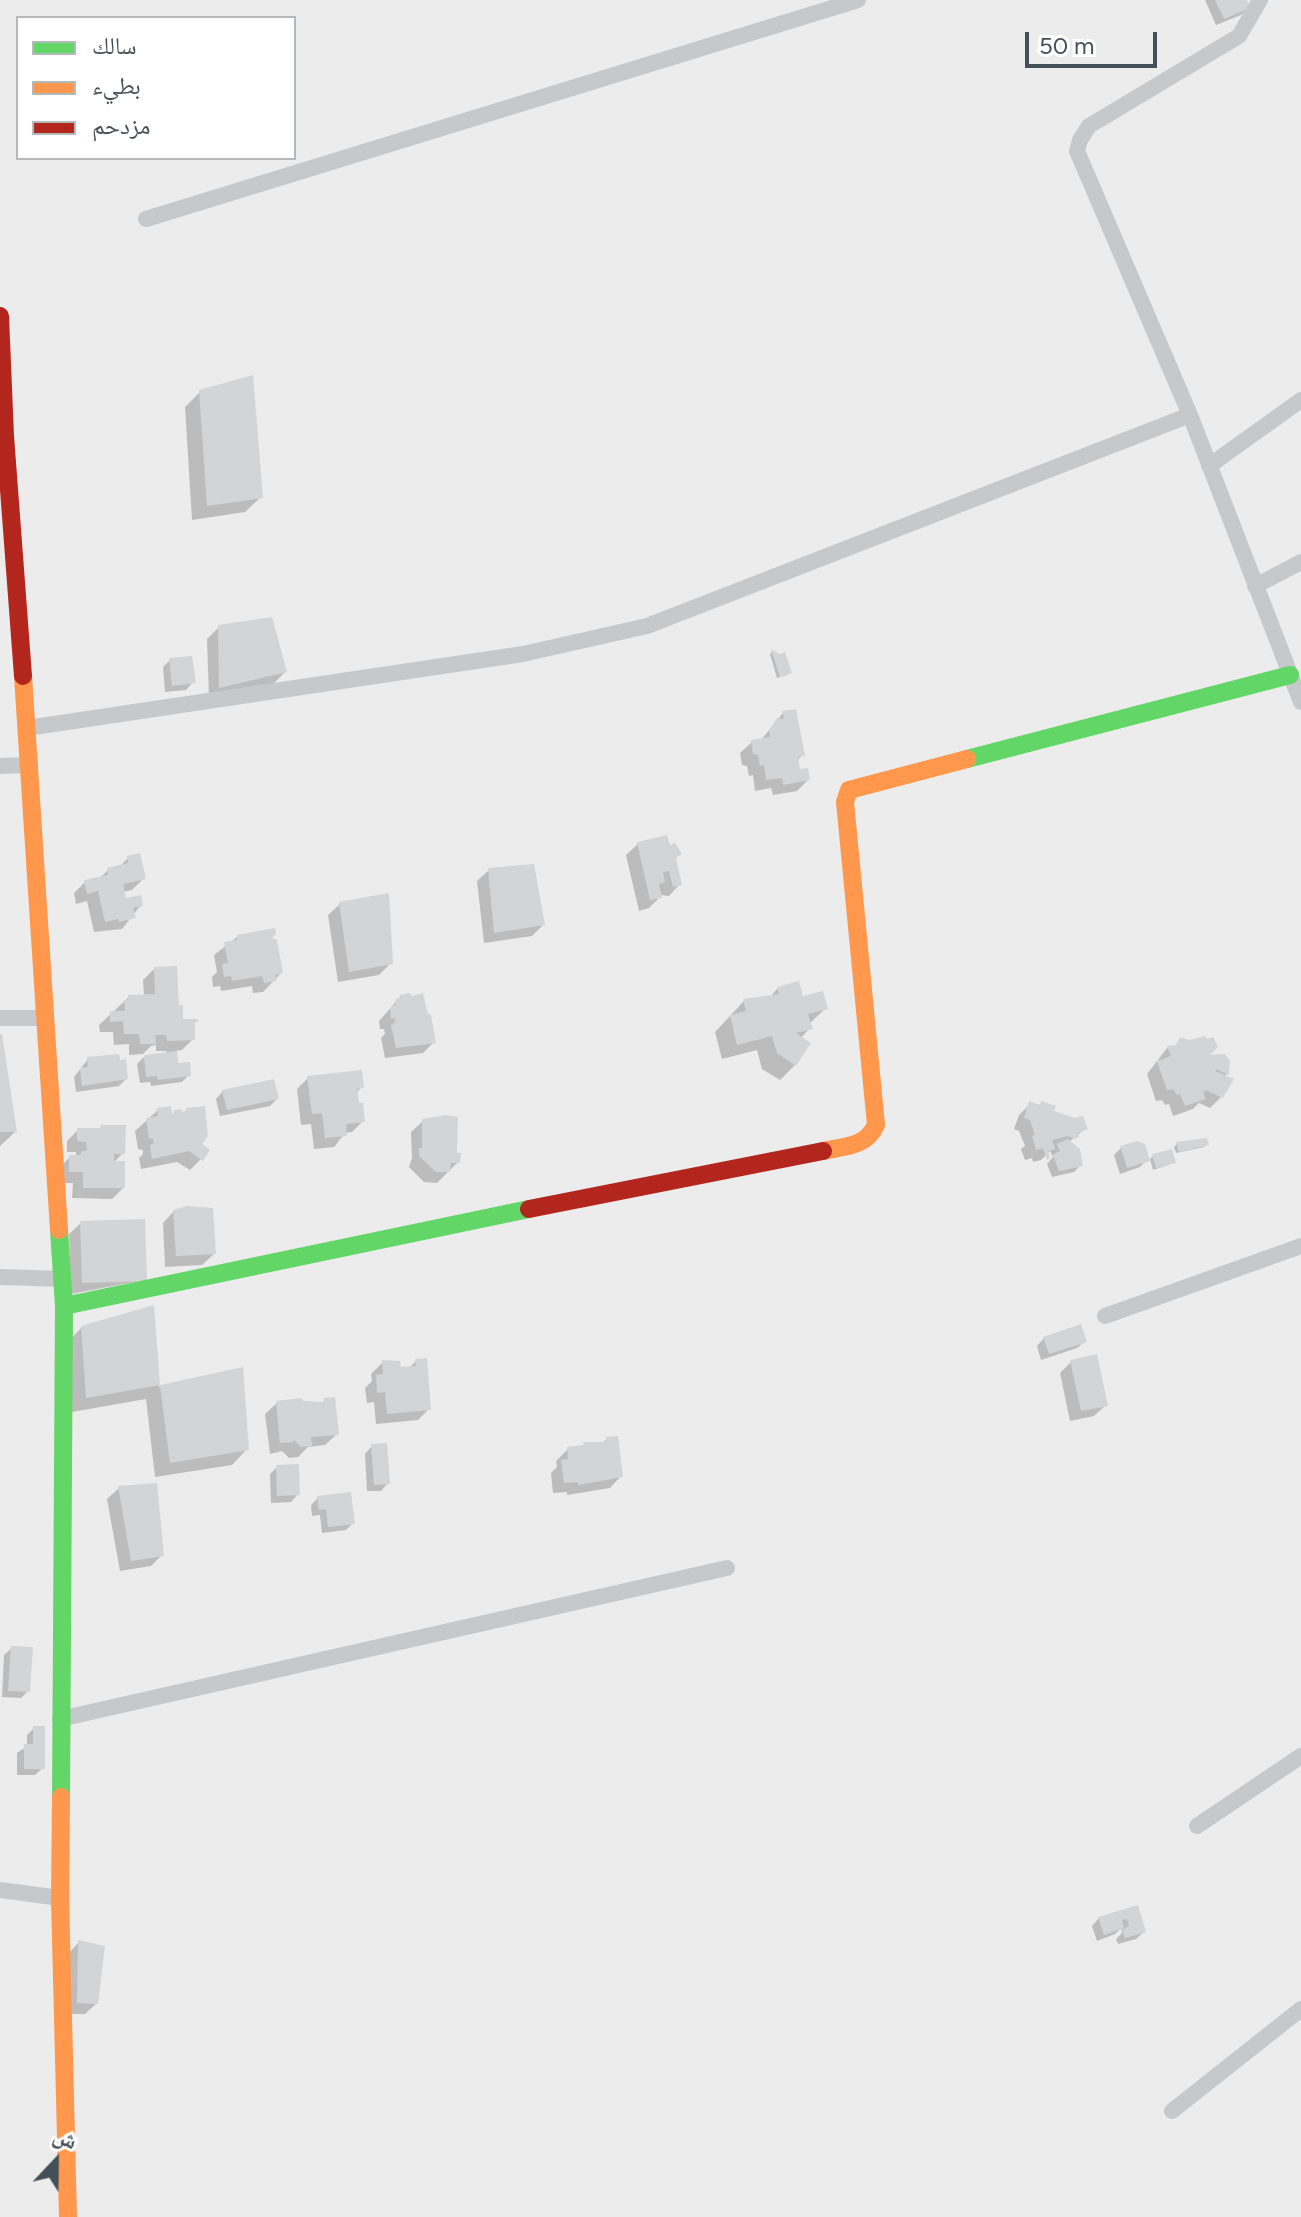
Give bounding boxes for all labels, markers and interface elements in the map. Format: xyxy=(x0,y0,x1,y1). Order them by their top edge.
legend xyxy=(16,16,296,160)
scale bar xyxy=(1029,16,1161,66)
text: سالك xyxy=(92,31,137,60)
text: 50 m xyxy=(1039,31,1095,60)
text: بطيء xyxy=(92,71,141,100)
text: مزدحم xyxy=(92,111,151,140)
north arrow xyxy=(16,2121,96,2201)
text: ش xyxy=(49,2121,81,2155)

